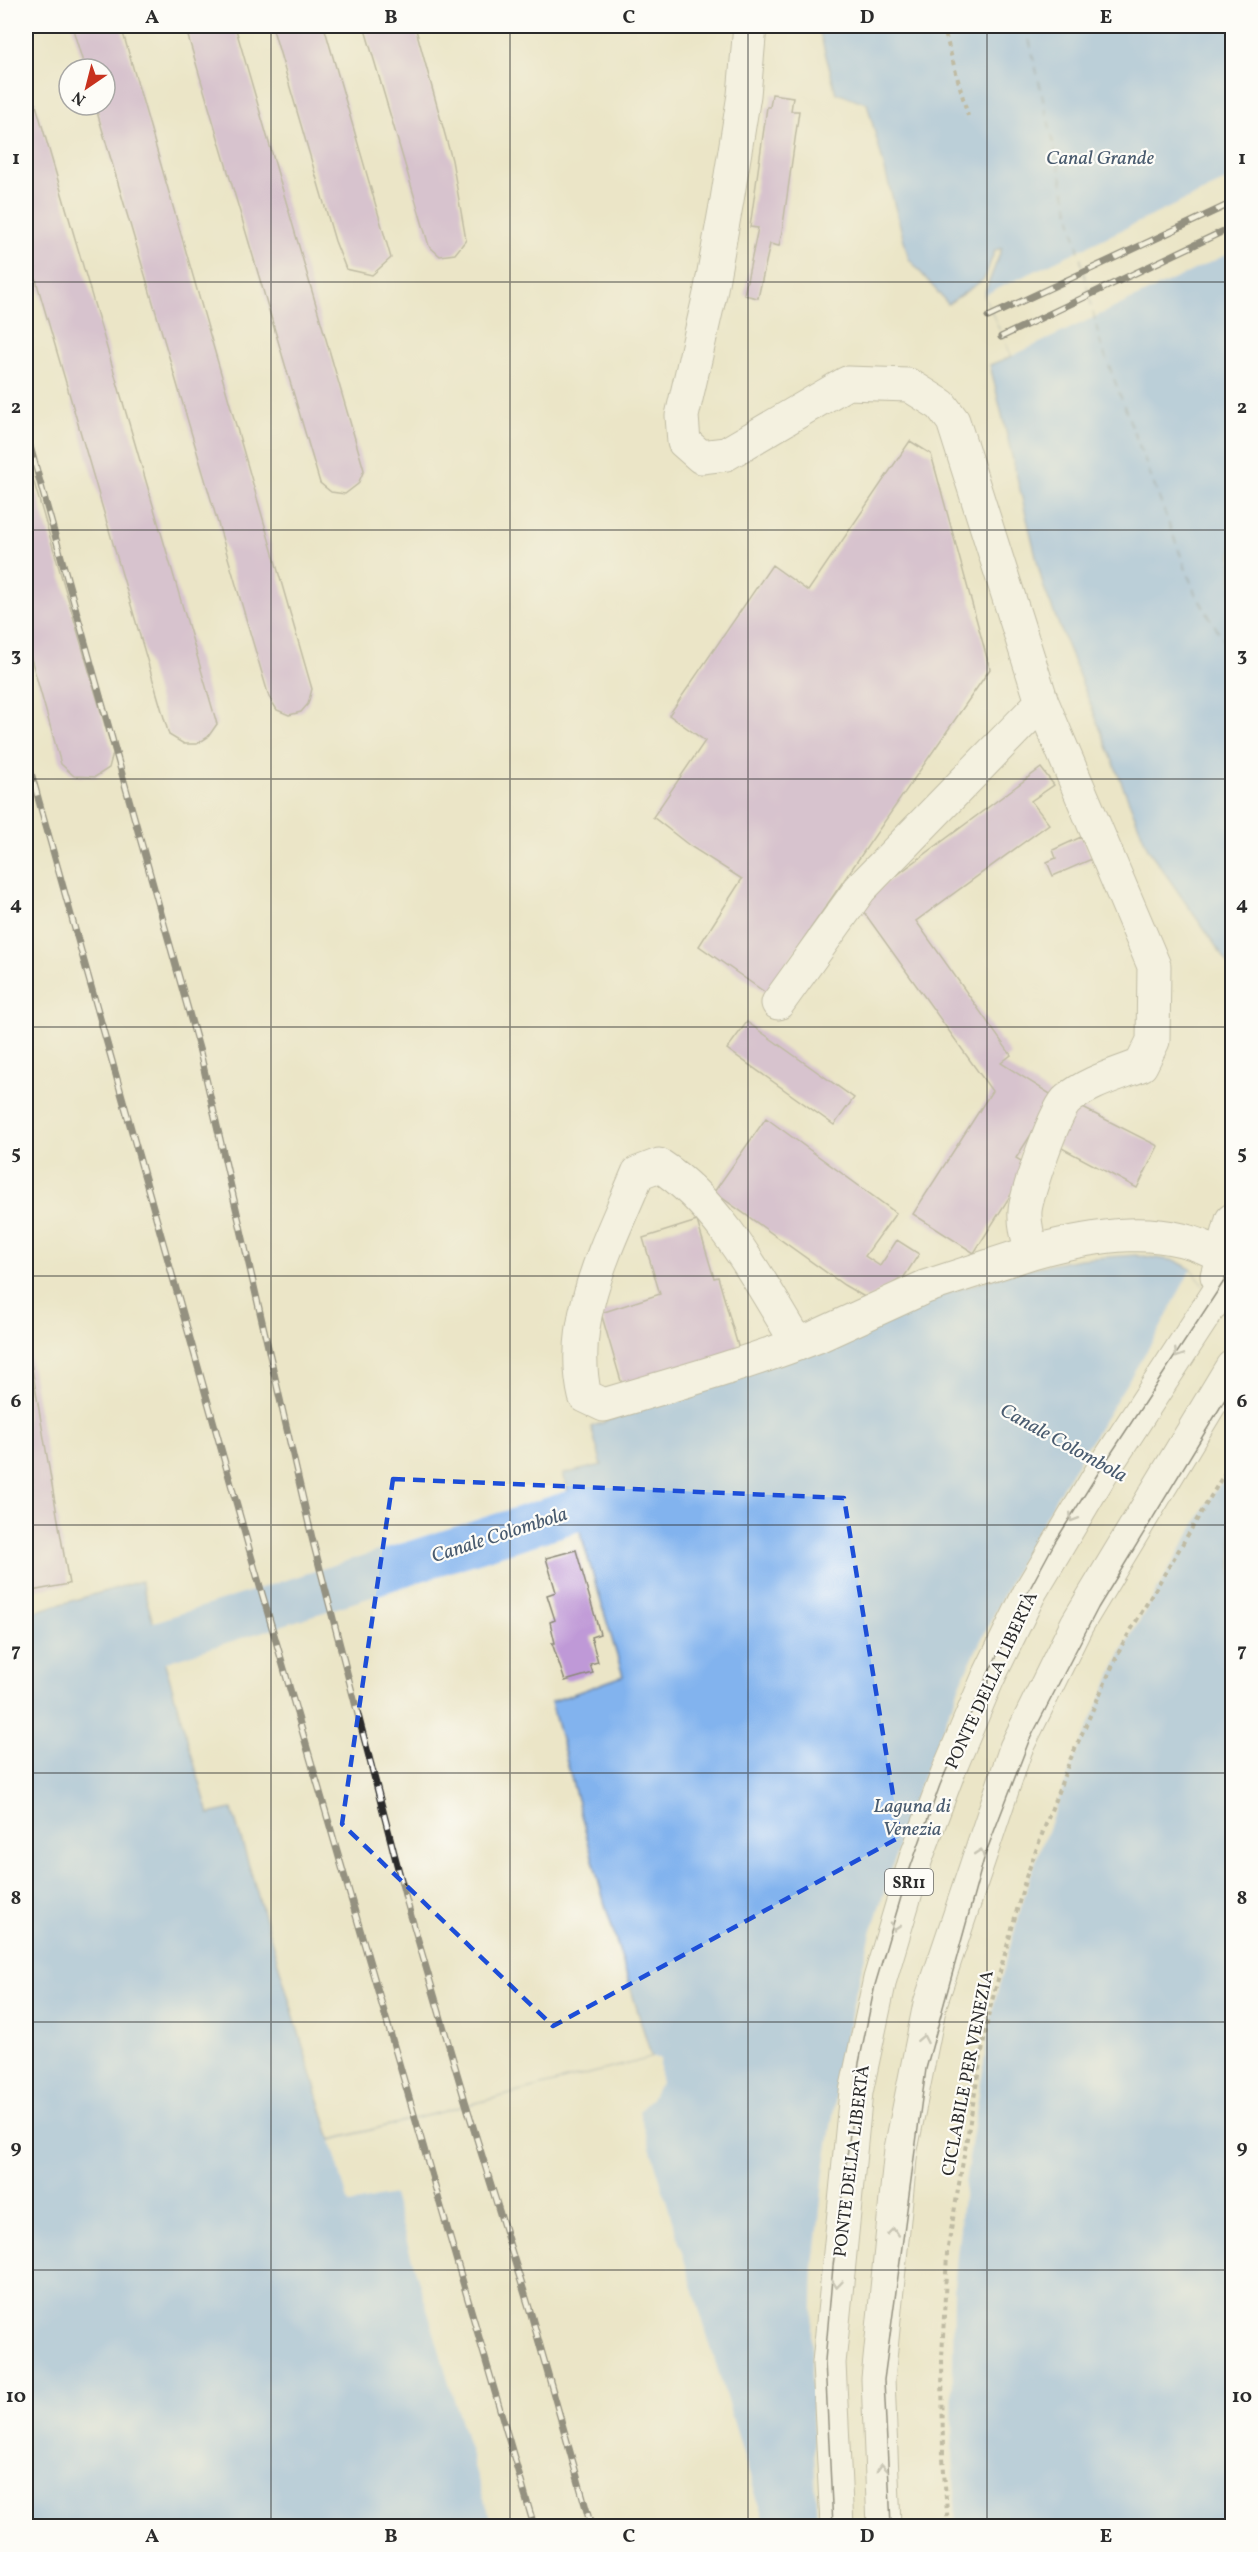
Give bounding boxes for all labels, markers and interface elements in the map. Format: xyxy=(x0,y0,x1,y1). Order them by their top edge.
text: A xyxy=(145,4,159,32)
text: B xyxy=(384,4,398,32)
text: C xyxy=(623,4,636,32)
text: D xyxy=(860,4,874,32)
text: E xyxy=(1100,4,1112,32)
north arrow xyxy=(57,57,117,117)
text: N xyxy=(68,85,91,110)
text: 1 xyxy=(12,145,20,173)
water label: Canal Grande xyxy=(1046,145,1155,173)
text: 1 xyxy=(1238,145,1246,173)
text: 2 xyxy=(11,394,21,422)
text: 2 xyxy=(1237,394,1247,422)
text: 3 xyxy=(11,642,21,670)
text: 3 xyxy=(1237,642,1247,670)
text: 4 xyxy=(10,891,22,919)
text: 4 xyxy=(1236,891,1248,919)
text: 5 xyxy=(11,1140,21,1168)
text: 5 xyxy=(1237,1140,1247,1168)
one-way arrow xyxy=(1173,1348,1185,1358)
text: 6 xyxy=(11,1388,22,1416)
text: 6 xyxy=(1237,1388,1248,1416)
water label: Canale Colombola xyxy=(994,1397,1132,1490)
water label: Canale Colombola xyxy=(428,1501,571,1571)
one-way arrow xyxy=(1068,1512,1080,1522)
street label: PONTE DELLA LIBERTÀ xyxy=(940,1587,1045,1774)
text: 7 xyxy=(11,1637,21,1665)
text: 7 xyxy=(1237,1637,1247,1665)
water label: Laguna di Venezia xyxy=(873,1793,952,1844)
one-way arrow xyxy=(972,1848,985,1859)
road number: SR11 xyxy=(885,1869,933,1895)
text: 8 xyxy=(11,1885,21,1913)
text: 8 xyxy=(1237,1885,1247,1913)
one-way arrow xyxy=(890,1921,902,1932)
street label: CICLABILE PER VENEZIA xyxy=(936,1968,1001,2178)
one-way arrow xyxy=(916,2035,929,2045)
street label: PONTE DELLA LIBERTÀ xyxy=(828,2063,877,2259)
text: 9 xyxy=(10,2134,22,2162)
text: 9 xyxy=(1236,2134,1248,2162)
one-way arrow xyxy=(886,2227,899,2236)
one-way arrow xyxy=(831,2280,844,2289)
text: 10 xyxy=(6,2383,26,2411)
text: 10 xyxy=(1232,2383,1252,2411)
one-way arrow xyxy=(875,2464,888,2473)
text: A xyxy=(145,2523,159,2551)
text: B xyxy=(384,2523,398,2551)
text: C xyxy=(623,2523,636,2551)
text: D xyxy=(860,2523,874,2551)
text: E xyxy=(1100,2523,1112,2551)

